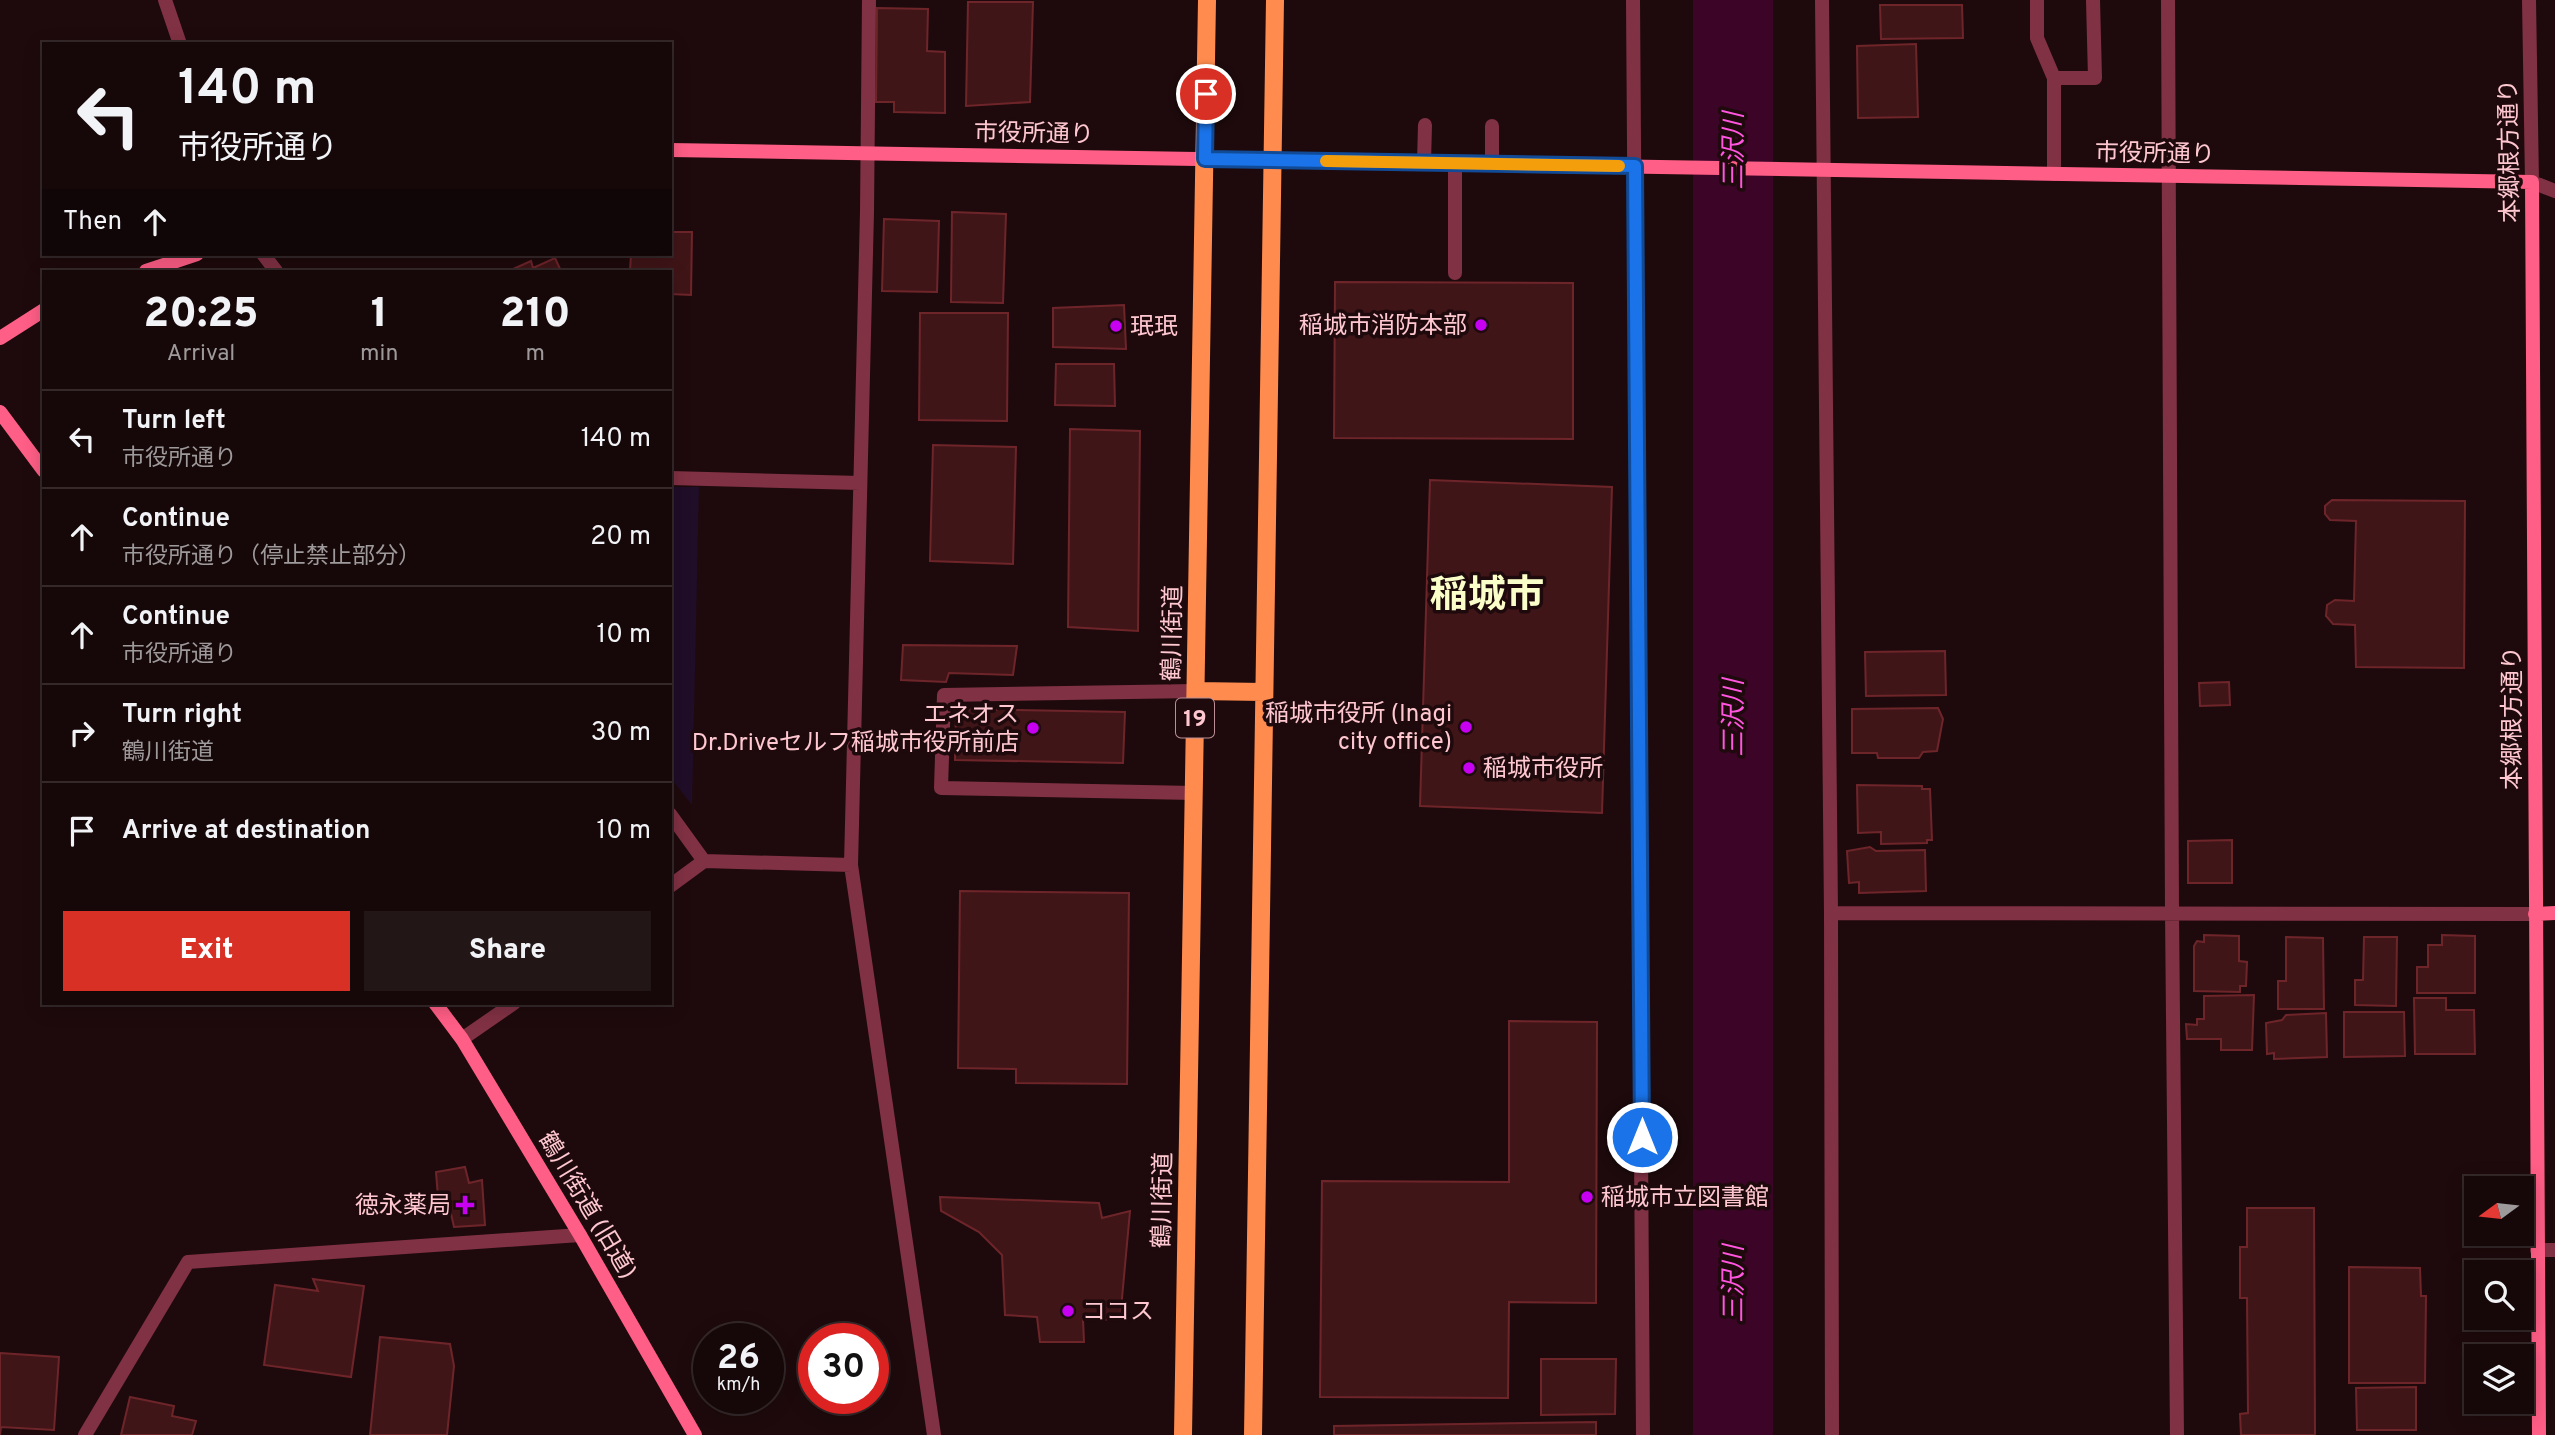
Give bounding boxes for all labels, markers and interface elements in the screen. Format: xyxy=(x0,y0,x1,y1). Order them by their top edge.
text: 140 m xyxy=(178,60,317,122)
pin xyxy=(1176,64,1236,124)
icon: left xyxy=(63,70,154,161)
icon: arrive xyxy=(1187,75,1225,113)
street label: 本郷根方通り xyxy=(2495,79,2527,223)
water label: 三沢川 xyxy=(1719,109,1752,190)
street label: 市役所通り xyxy=(974,119,1094,151)
text: 市役所通り xyxy=(178,130,338,170)
street label: 市役所通り xyxy=(2095,139,2215,171)
icon: ahead xyxy=(136,203,174,241)
text: Then xyxy=(63,206,122,239)
text: 20:25 xyxy=(143,289,259,342)
text: 1 xyxy=(371,289,388,342)
text: 210 xyxy=(500,289,571,342)
place label: 稲城市消防本部 xyxy=(1299,312,1467,342)
place label: 珉珉 xyxy=(1130,313,1178,343)
marker: 稲城市消防本部 xyxy=(1473,317,1489,333)
marker: 珉珉 xyxy=(1108,318,1124,334)
text: Arrival xyxy=(167,340,235,369)
text: min xyxy=(360,340,398,369)
text: m xyxy=(525,340,545,369)
text: Turn left xyxy=(122,405,226,438)
icon: left xyxy=(63,420,101,458)
text: 140 m xyxy=(581,423,651,456)
text: 市役所通り xyxy=(122,445,237,474)
text: Continue xyxy=(122,503,230,536)
icon: ahead xyxy=(63,518,101,556)
text: 20 m xyxy=(590,521,651,554)
text: 市役所通り（停止禁止部分） xyxy=(122,543,421,572)
district label: 稲城市 xyxy=(1430,573,1544,622)
street label: 鶴川街道 xyxy=(1158,585,1190,681)
text: Continue xyxy=(122,601,230,634)
icon: ahead xyxy=(63,616,101,654)
text: 10 m xyxy=(596,619,651,652)
text: 市役所通り xyxy=(122,641,237,670)
street label: 本郷根方通り xyxy=(2499,646,2529,790)
water label: 三沢川 xyxy=(1719,676,1752,757)
road number: 19 xyxy=(1176,698,1214,738)
text: Turn right xyxy=(122,699,242,732)
place label: 稲城市役所 (Inagi city office) xyxy=(1265,700,1452,758)
place label: エネオス Dr.Driveセルフ稲城市役所前店 xyxy=(692,701,1019,759)
icon: right xyxy=(63,714,101,752)
text: 30 m xyxy=(591,717,651,750)
marker: 稲城市役所 (Inagi city office) xyxy=(1458,719,1474,735)
marker: エネオス Dr.Driveセルフ稲城市役所前店 xyxy=(1025,720,1041,736)
text: 鶴川街道 xyxy=(122,739,214,768)
place label: 稲城市役所 xyxy=(1483,755,1603,785)
marker: 稲城市役所 xyxy=(1461,760,1477,776)
icon: arrive xyxy=(63,812,101,850)
text: Arrive at destination xyxy=(122,815,370,848)
text: 10 m xyxy=(596,815,651,848)
button: Exit xyxy=(63,911,350,991)
button: Share xyxy=(364,911,651,991)
position arrow xyxy=(1605,1100,1679,1174)
street label: 鶴川街道 (旧道) xyxy=(531,1127,642,1285)
street label: 鶴川街道 xyxy=(1148,1152,1180,1248)
north arrow xyxy=(2464,1176,2534,1246)
map controls xyxy=(2464,1176,2534,1414)
place label: 稲城市立図書館 xyxy=(1601,1184,1769,1214)
marker: 稲城市立図書館 xyxy=(1579,1189,1595,1205)
place label: 徳永薬局 xyxy=(355,1192,451,1222)
marker: 徳永薬局 xyxy=(457,1197,473,1213)
water label: 三沢川 xyxy=(1719,1242,1752,1323)
button: search xyxy=(2464,1260,2534,1330)
place label: ココス xyxy=(1082,1298,1154,1328)
marker: ココス xyxy=(1060,1303,1076,1319)
speed limit sign: 30 xyxy=(798,1323,889,1414)
text: 26 xyxy=(717,1337,760,1381)
button: layers xyxy=(2464,1344,2534,1414)
text: km/h xyxy=(717,1374,760,1397)

